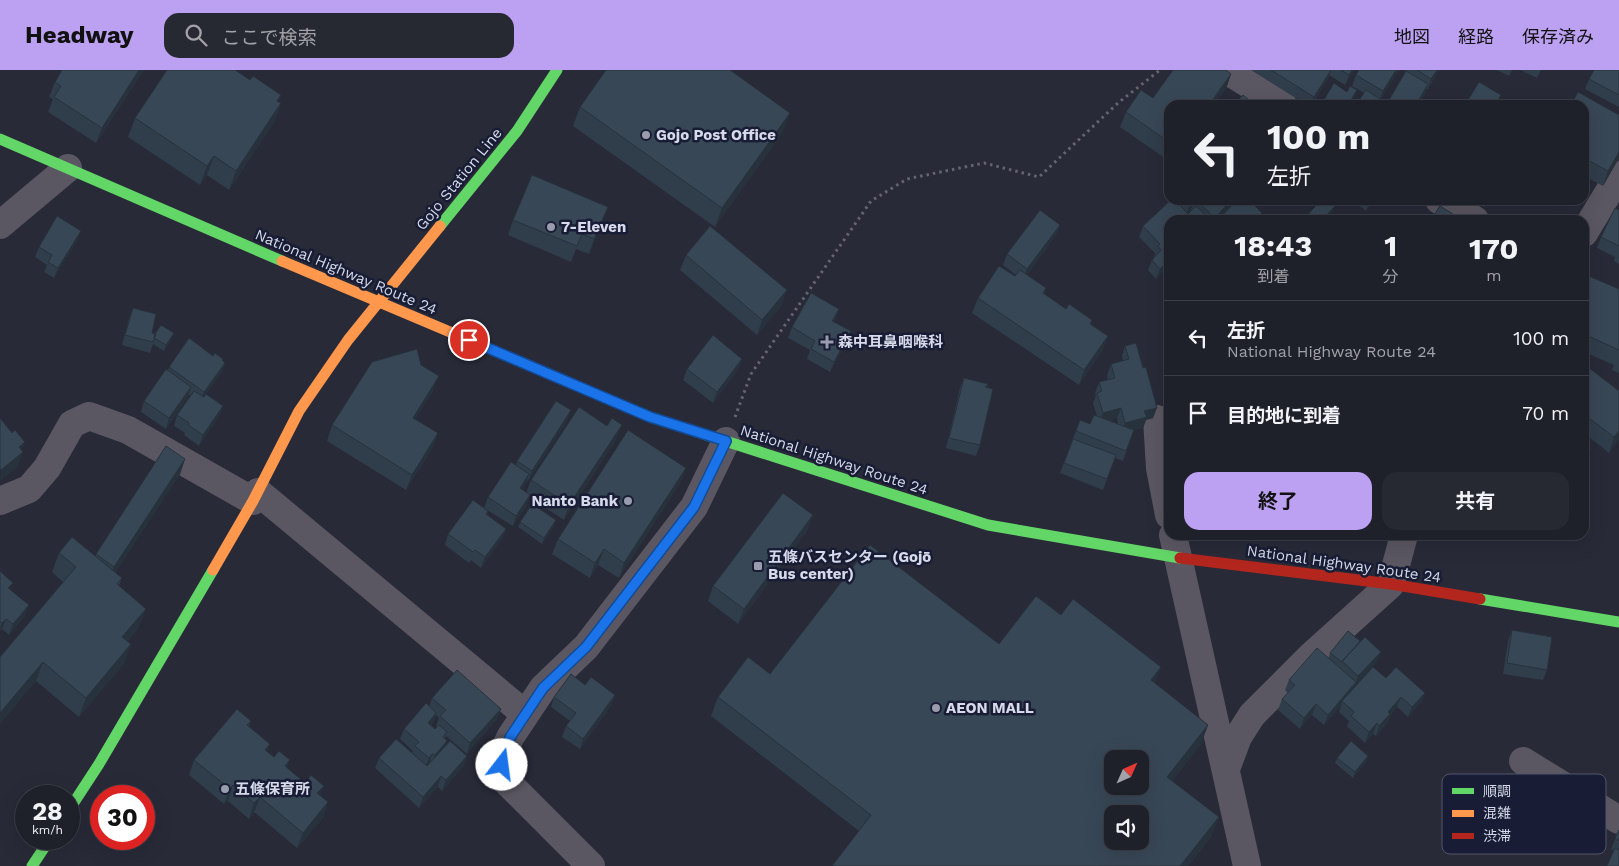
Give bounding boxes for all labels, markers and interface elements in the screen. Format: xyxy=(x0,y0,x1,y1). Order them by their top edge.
search box xyxy=(164,13,514,58)
text: Headway xyxy=(25,21,134,49)
icon: search xyxy=(182,21,210,49)
text: ここで検索 xyxy=(222,26,317,49)
text: 地図 xyxy=(1394,26,1430,47)
text: 経路 xyxy=(1458,26,1494,47)
text: 保存済み xyxy=(1522,26,1594,47)
text: 100 m xyxy=(1267,116,1370,158)
icon: left xyxy=(1184,120,1249,185)
street label: Gojo Station Line xyxy=(412,124,506,234)
place label: Gojo Post Office xyxy=(656,126,776,144)
marker: Gojo Post Office xyxy=(640,129,652,141)
text: 左折 xyxy=(1267,164,1311,189)
place label: 7-Eleven xyxy=(561,218,626,236)
marker: 7-Eleven xyxy=(545,221,557,233)
street label: National Highway Route 24 xyxy=(252,225,440,319)
text: 18:43 xyxy=(1234,228,1312,263)
text: 1 xyxy=(1384,228,1397,263)
text: 170 xyxy=(1469,231,1519,266)
text: m xyxy=(1486,266,1501,285)
text: 到着 xyxy=(1257,267,1289,286)
text: 分 xyxy=(1383,267,1399,286)
pin xyxy=(448,319,490,361)
text: 左折 xyxy=(1227,319,1265,342)
icon: left xyxy=(1184,324,1212,352)
icon: arrive xyxy=(455,326,483,354)
text: 100 m xyxy=(1513,327,1569,350)
place label: 森中耳鼻咽喉科 xyxy=(838,333,943,351)
marker: 森中耳鼻咽喉科 xyxy=(820,335,834,349)
text: National Highway Route 24 xyxy=(1227,342,1436,361)
icon: arrive xyxy=(1184,399,1212,427)
text: 70 m xyxy=(1522,402,1569,425)
text: 目的地に到着 xyxy=(1227,404,1341,427)
street label: National Highway Route 24 xyxy=(738,421,930,499)
button: 終了 xyxy=(1184,472,1372,530)
button: 共有 xyxy=(1382,472,1569,530)
place label: Nanto Bank xyxy=(532,492,619,510)
marker: Nanto Bank xyxy=(622,495,634,507)
street label: National Highway Route 24 xyxy=(1246,541,1442,587)
place label: 五條バスセンター (Gojō Bus center) xyxy=(768,548,931,583)
marker: 五條バスセンター (Gojō Bus center) xyxy=(752,560,764,572)
place label: AEON MALL xyxy=(946,699,1034,717)
marker: AEON MALL xyxy=(930,702,942,714)
position arrow xyxy=(475,738,527,790)
north arrow xyxy=(1104,750,1149,795)
map controls xyxy=(1104,750,1149,850)
legend xyxy=(1442,774,1606,854)
place label: 五條保育所 xyxy=(235,780,310,798)
marker: 五條保育所 xyxy=(219,783,231,795)
text: 順調 xyxy=(1483,783,1511,799)
speed limit sign: 30 xyxy=(90,785,155,850)
text: 28 xyxy=(32,797,63,826)
button: sound xyxy=(1104,805,1149,850)
text: 混雑 xyxy=(1483,805,1511,821)
text: km/h xyxy=(32,823,63,837)
text: 渋滞 xyxy=(1483,828,1511,844)

